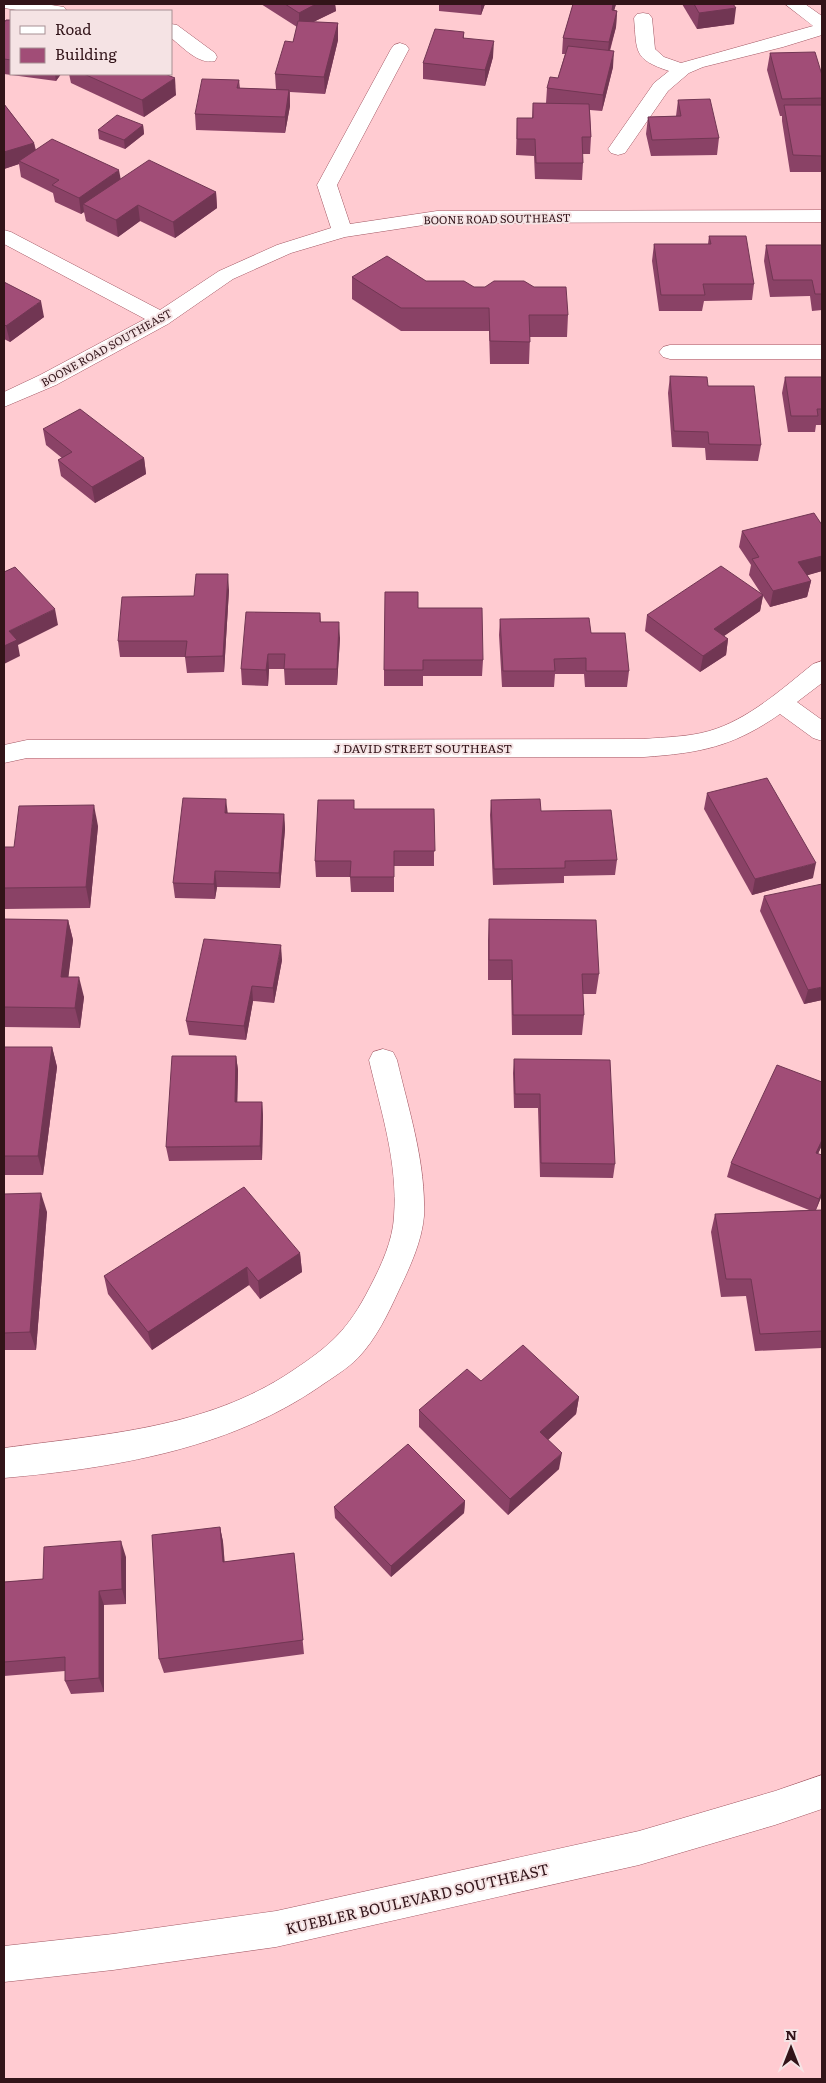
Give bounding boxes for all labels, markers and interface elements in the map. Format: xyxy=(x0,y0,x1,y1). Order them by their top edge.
legend xyxy=(10,10,172,75)
text: Road xyxy=(55,17,91,40)
text: Building xyxy=(55,42,117,65)
street label: BOONE ROAD SOUTHEAST xyxy=(423,209,571,227)
street label: BOONE ROAD SOUTHEAST xyxy=(38,304,174,390)
street label: J DAVID STREET SOUTHEAST xyxy=(334,739,512,757)
street label: KUEBLER BOULEVARD SOUTHEAST xyxy=(283,1856,551,1940)
north arrow xyxy=(766,2023,816,2073)
text: N xyxy=(785,2024,797,2044)

